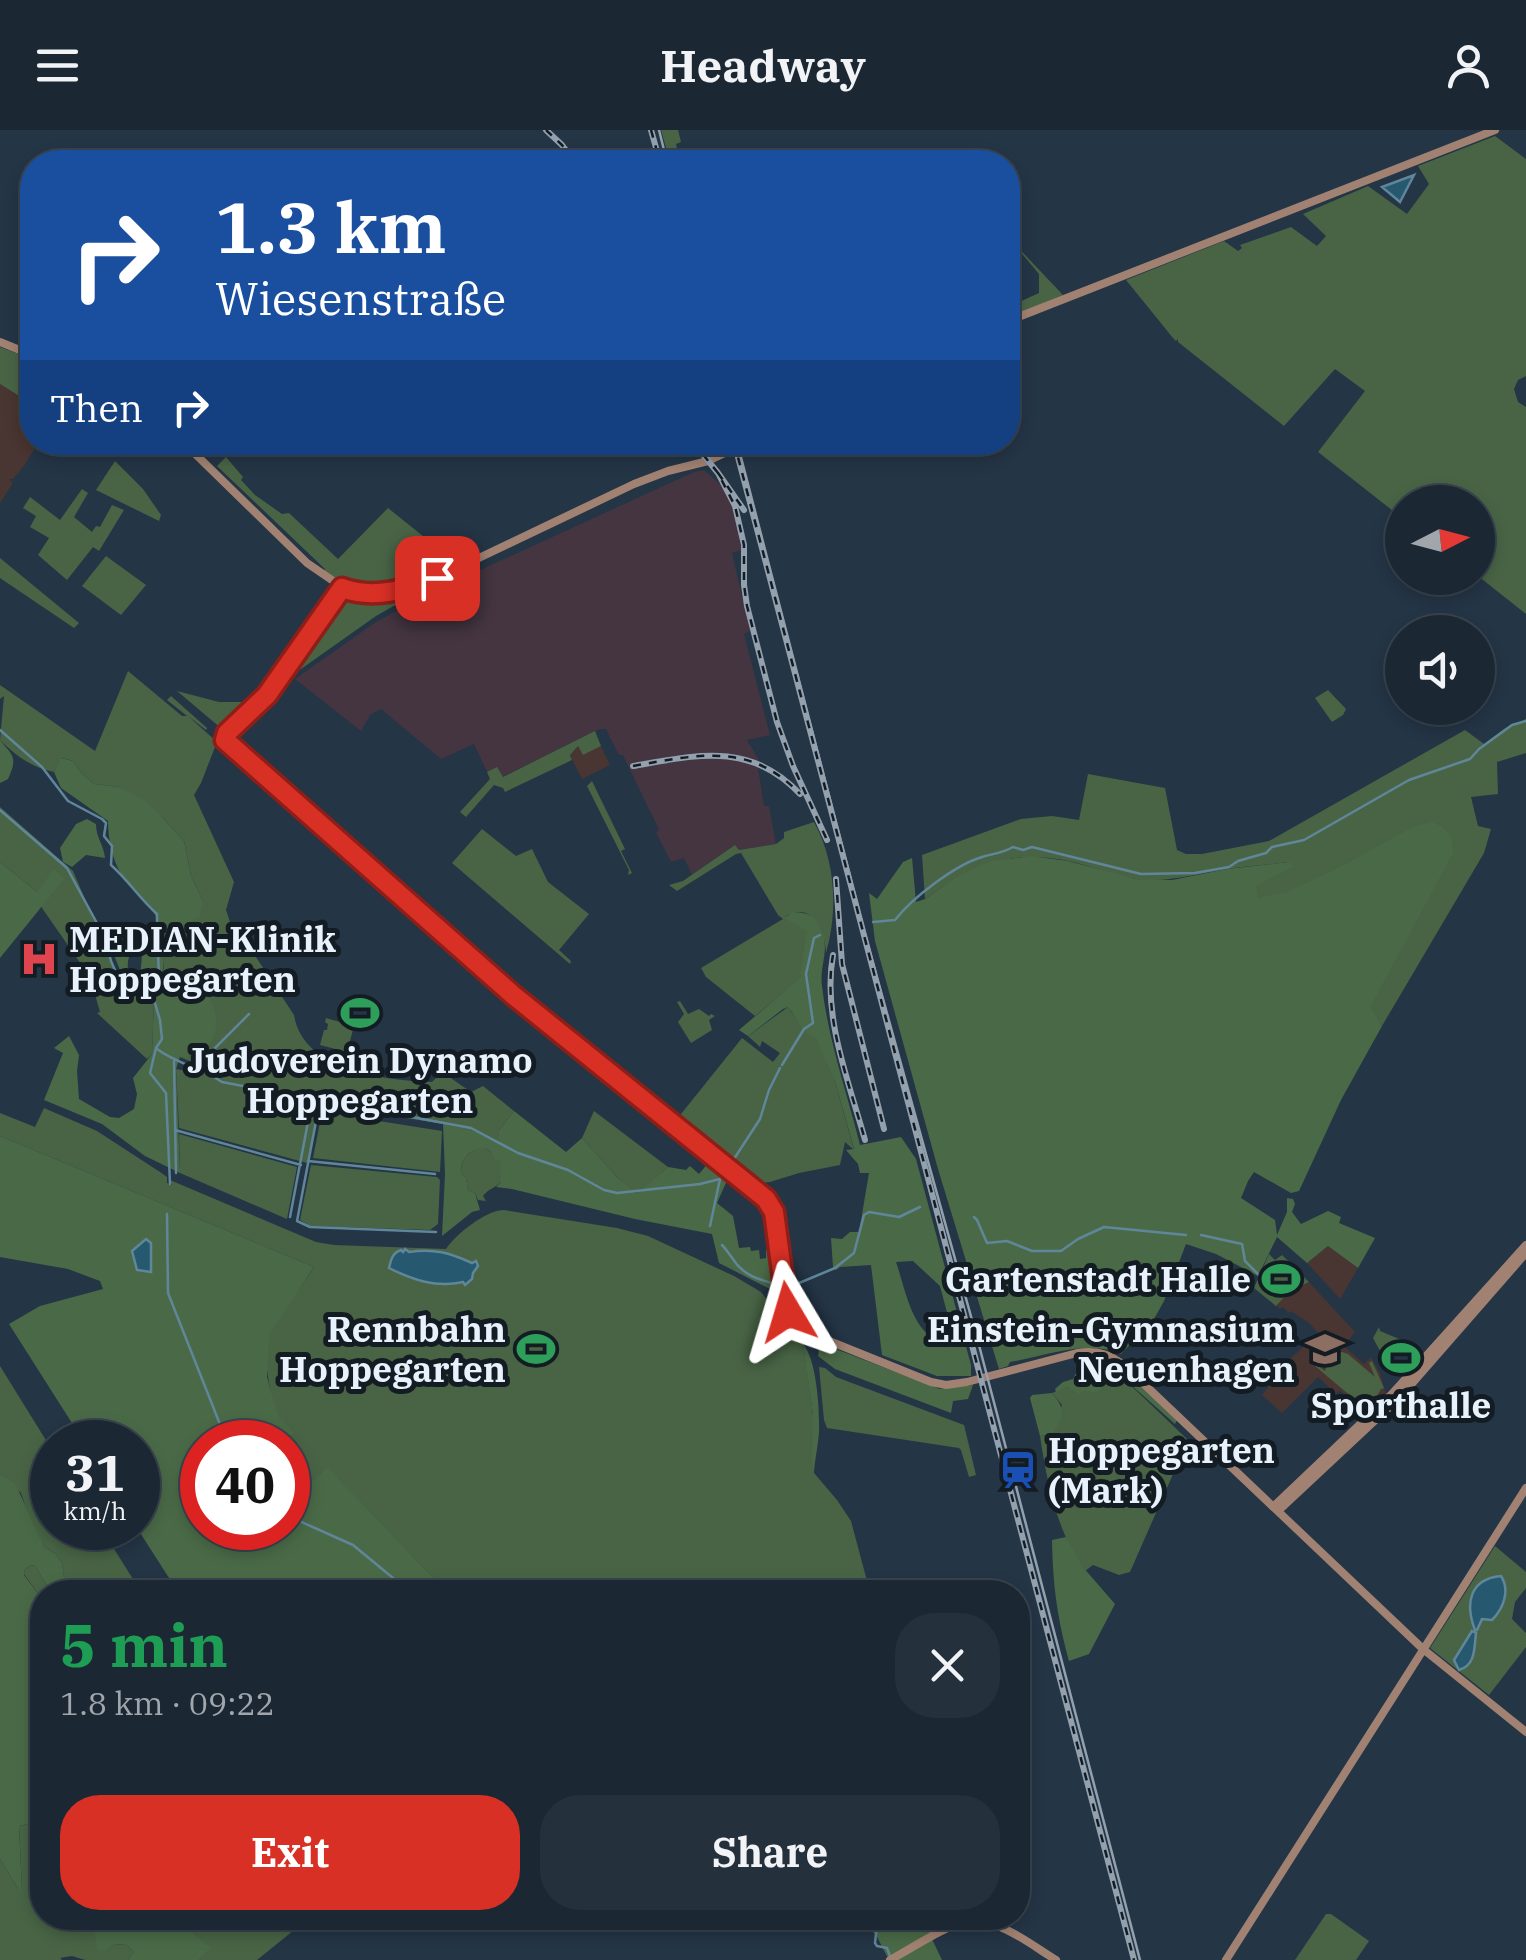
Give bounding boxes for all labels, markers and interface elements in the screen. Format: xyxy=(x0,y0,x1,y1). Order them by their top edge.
text: Headway xyxy=(660,36,866,94)
icon: menu xyxy=(30,38,85,93)
icon: person xyxy=(1441,38,1496,93)
text: 1.3 km xyxy=(215,181,447,272)
icon: right xyxy=(50,190,180,320)
text: Wiesenstraße xyxy=(215,269,506,327)
icon: right xyxy=(163,380,218,435)
text: Then xyxy=(50,383,143,432)
north arrow xyxy=(1385,485,1495,595)
map controls xyxy=(1385,485,1495,725)
pin xyxy=(395,536,480,621)
icon: arrive xyxy=(410,551,465,606)
button: sound xyxy=(1385,615,1495,725)
place label: MEDIAN-Klinik Hoppegarten xyxy=(69,916,336,1002)
hospital icon: MEDIAN-Klinik Hoppegarten xyxy=(18,938,60,980)
sports icon: Judoverein Dynamo Hoppegarten xyxy=(339,992,381,1034)
place label: Judoverein Dynamo Hoppegarten xyxy=(187,1037,533,1123)
place label: Gartenstadt Halle xyxy=(945,1256,1251,1302)
sports icon: Gartenstadt Halle xyxy=(1260,1258,1302,1300)
position arrow xyxy=(736,1260,840,1364)
place label: Rennbahn Hoppegarten xyxy=(279,1306,506,1392)
place label: Einstein-Gymnasium Neuenhagen xyxy=(927,1306,1295,1392)
sports icon: Rennbahn Hoppegarten xyxy=(515,1328,557,1370)
school or university icon: Einstein-Gymnasium Neuenhagen xyxy=(1304,1328,1346,1370)
sports icon: Sporthalle xyxy=(1380,1337,1422,1379)
place label: Sporthalle xyxy=(1311,1382,1491,1428)
speed limit sign: 40 xyxy=(180,1420,310,1550)
place label: Hoppegarten (Mark) xyxy=(1048,1427,1275,1513)
text: 31 xyxy=(65,1440,125,1505)
station icon: Hoppegarten (Mark) xyxy=(997,1449,1039,1491)
text: km/h xyxy=(63,1494,127,1527)
text: 5 min xyxy=(60,1605,228,1684)
button: close xyxy=(895,1613,1000,1718)
text: 1.8 km · 09:22 xyxy=(60,1682,275,1724)
button: Exit xyxy=(60,1795,520,1910)
button: Share xyxy=(540,1795,1000,1910)

